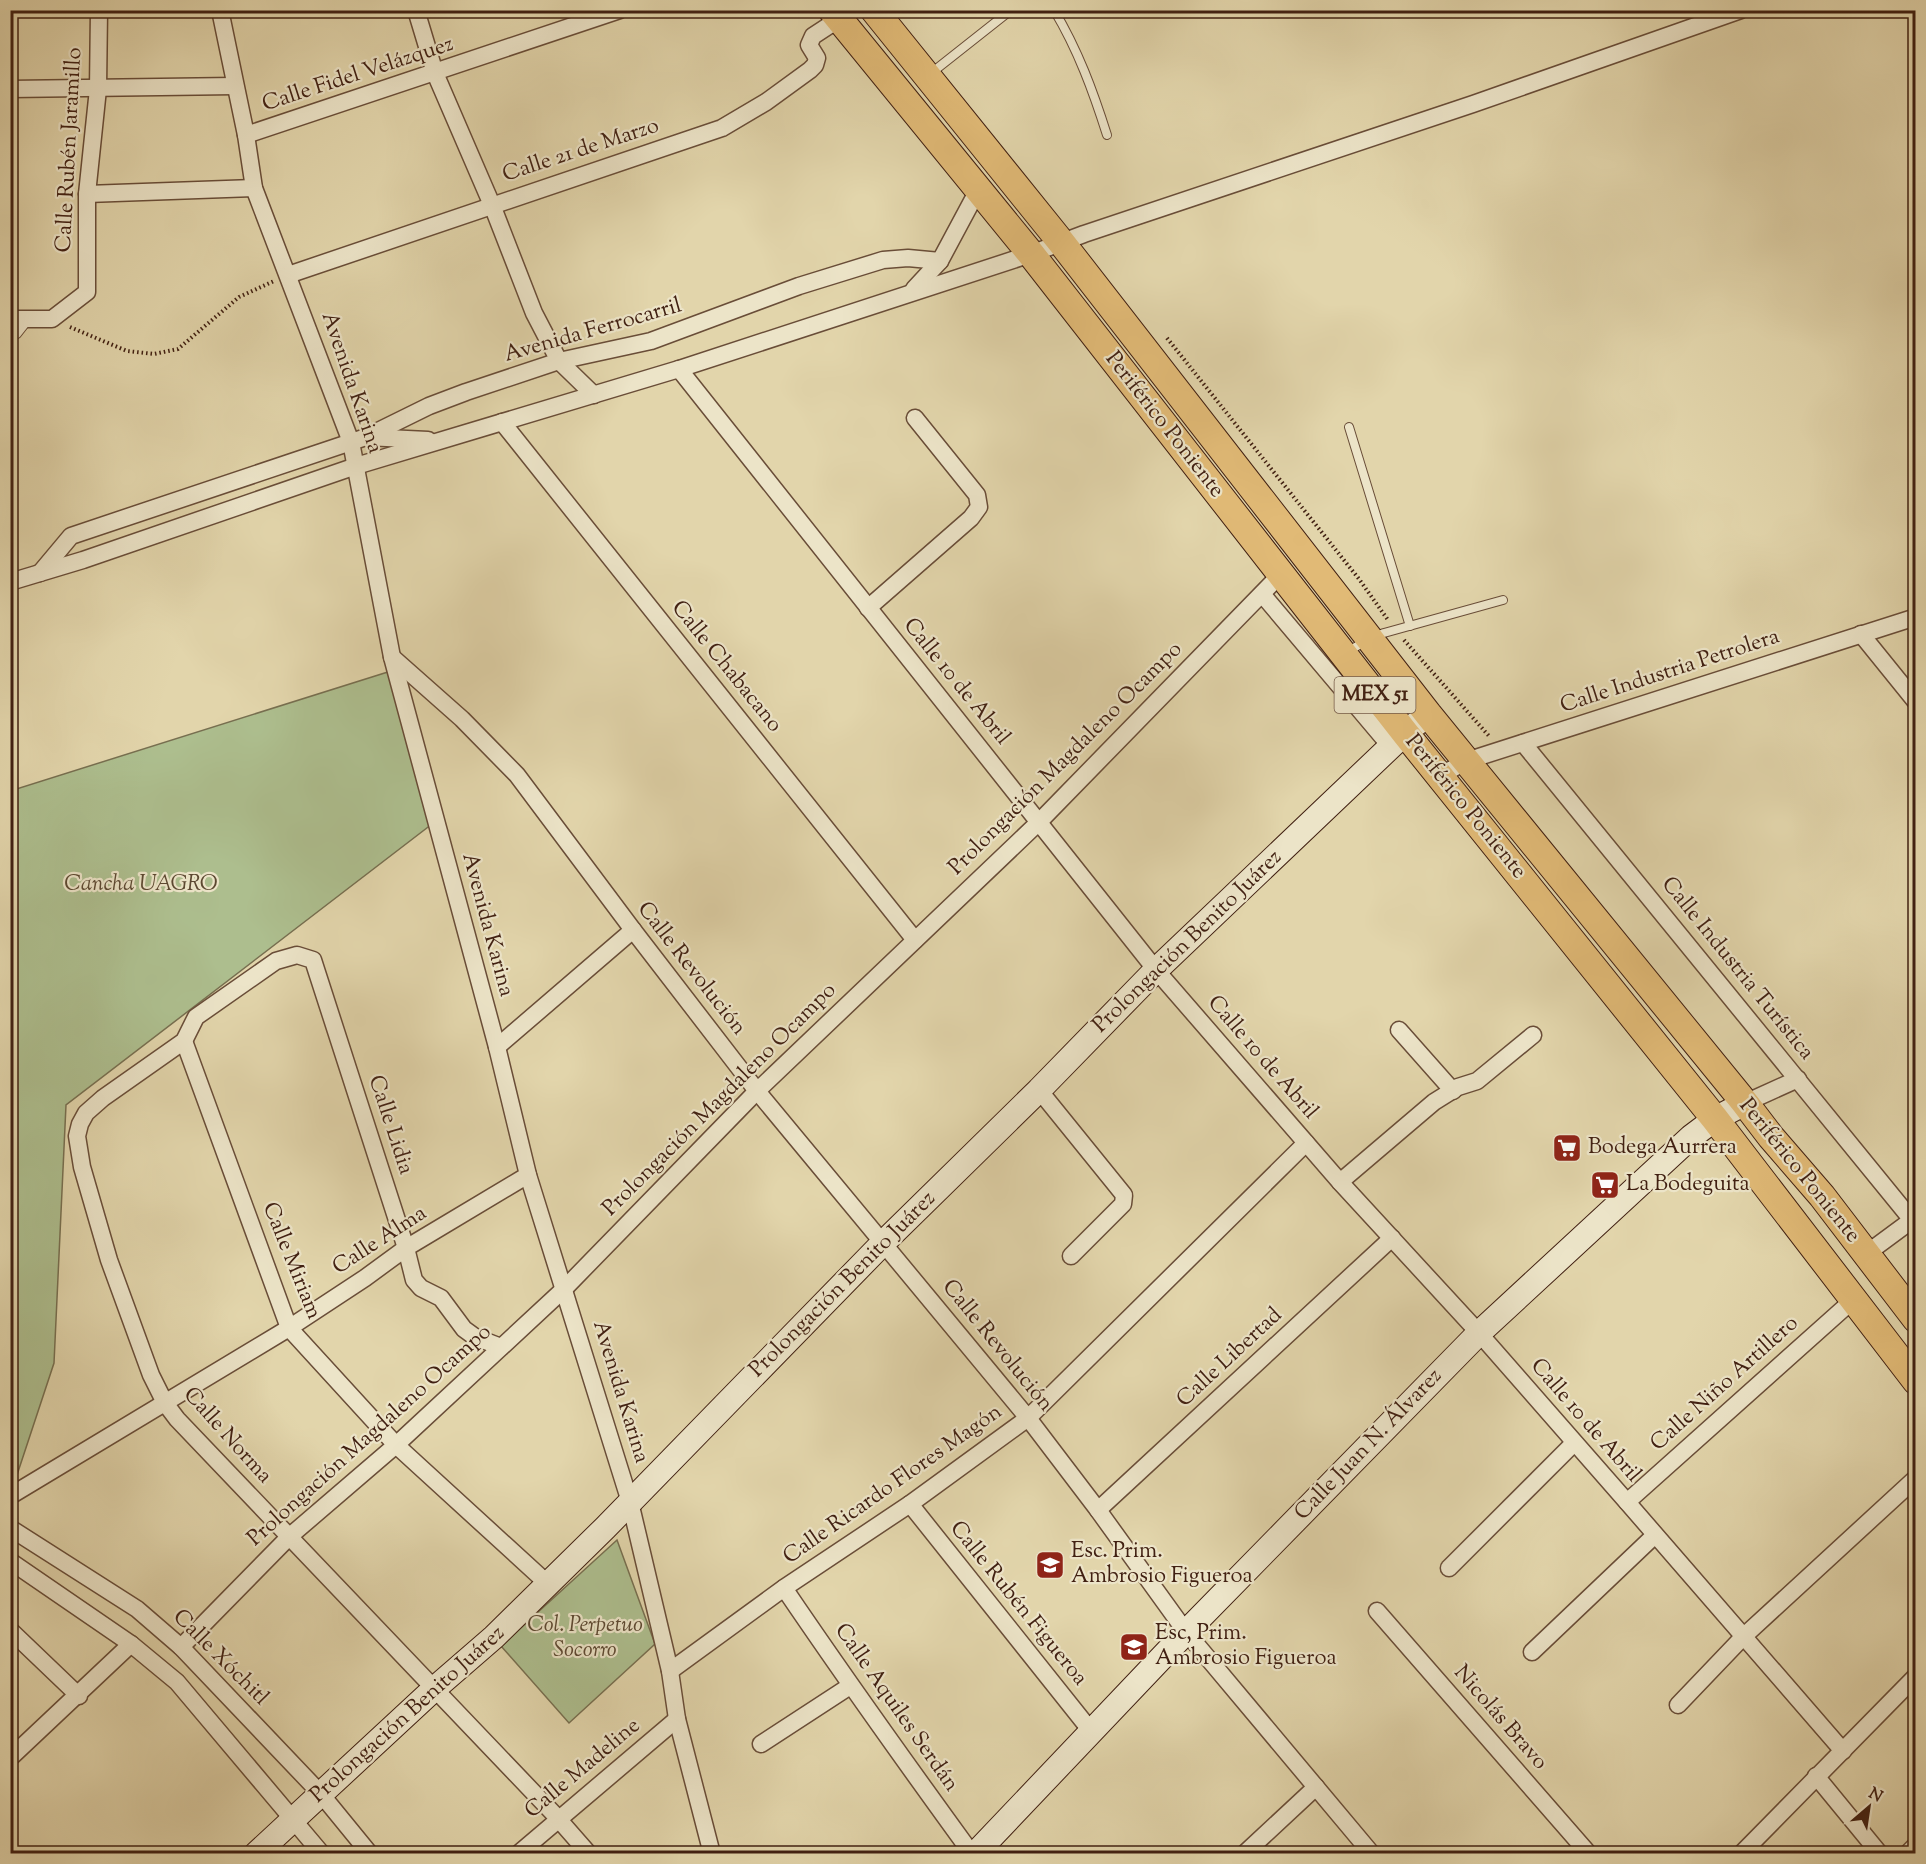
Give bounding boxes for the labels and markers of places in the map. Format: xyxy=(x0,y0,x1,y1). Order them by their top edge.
supermarket icon: Bodega Aurrera xyxy=(1551,1132,1583,1164)
place label: Bodega Aurrera xyxy=(1588,1132,1737,1164)
supermarket icon: La Bodeguita xyxy=(1589,1169,1621,1201)
place label: La Bodeguita xyxy=(1626,1169,1750,1201)
place label: Esc. Prim. Ambrosio Figueroa xyxy=(1071,1536,1253,1593)
school or university icon: Esc. Prim. Ambrosio Figueroa xyxy=(1034,1549,1066,1581)
place label: Esc, Prim. Ambrosio Figueroa xyxy=(1155,1618,1337,1675)
school or university icon: Esc, Prim. Ambrosio Figueroa xyxy=(1118,1631,1150,1663)

